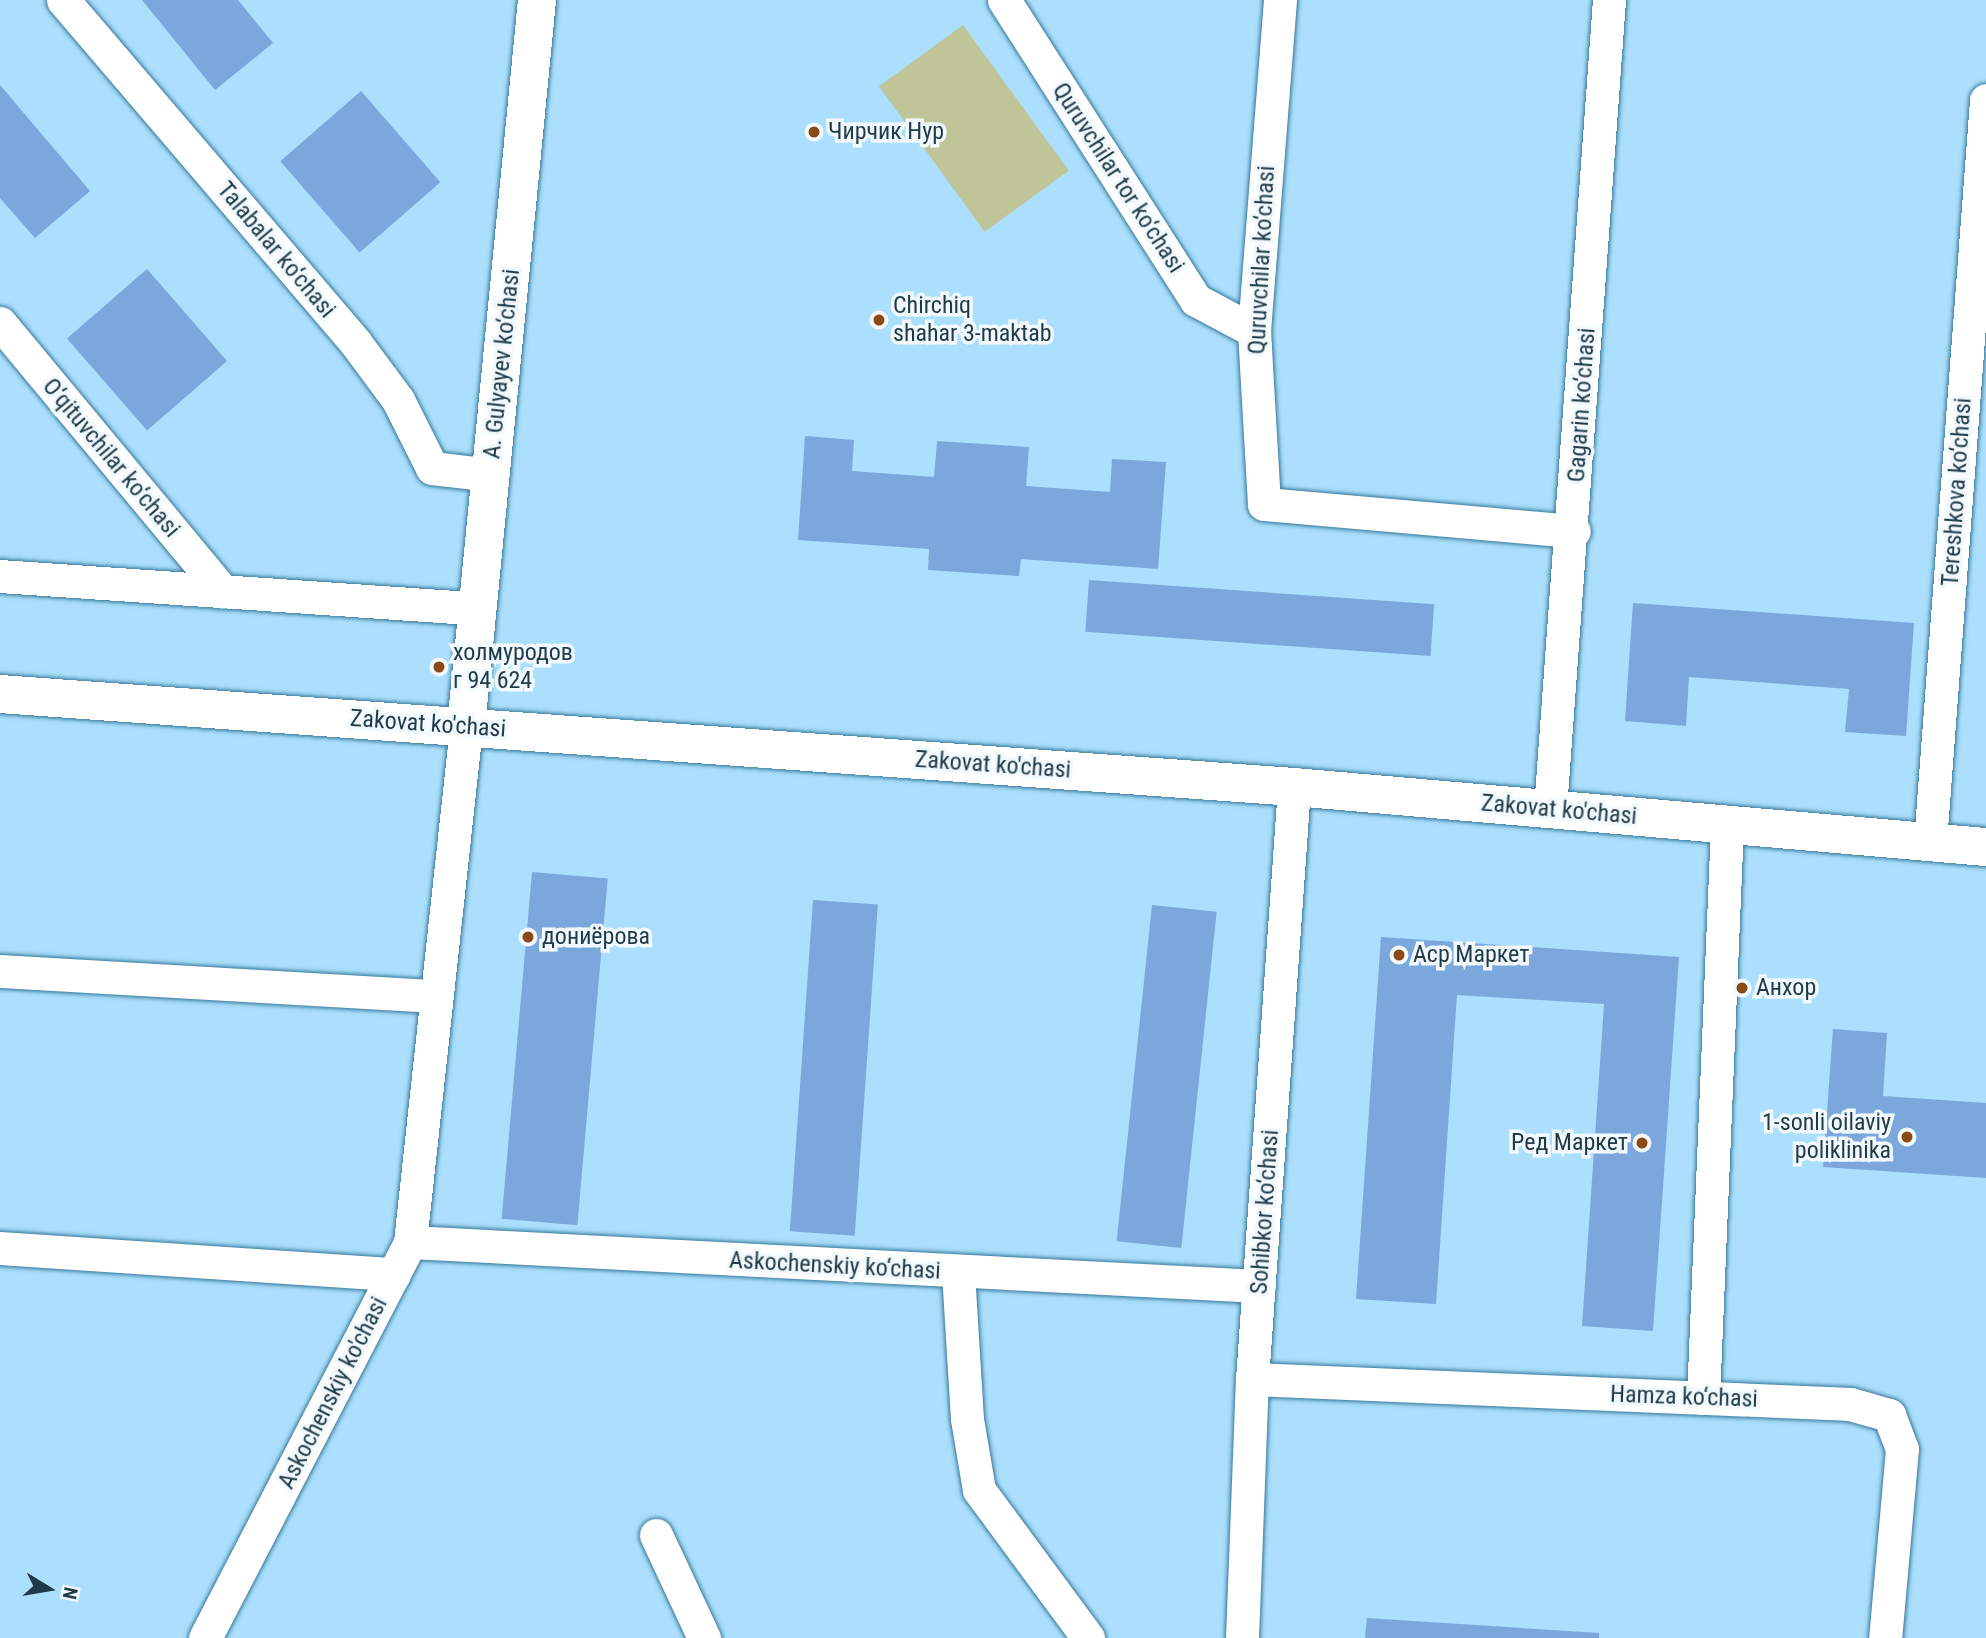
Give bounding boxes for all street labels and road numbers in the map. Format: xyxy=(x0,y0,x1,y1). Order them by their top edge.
street label: Quruvchilar tor ko‘chasi xyxy=(1046,78,1190,278)
street label: Quruvchilar ko‘chasi xyxy=(1243,165,1281,355)
street label: Talabalar ko‘chasi xyxy=(211,176,341,324)
street label: A. Gulyayev ko‘chasi xyxy=(478,268,526,460)
street label: Gagarin ko‘chasi xyxy=(1562,327,1602,483)
street label: O‘qituvchilar ko‘chasi xyxy=(36,373,186,543)
street label: Tereshkova ko‘chasi xyxy=(1936,397,1978,587)
street label: Zakovat ko'chasi xyxy=(349,704,507,744)
street label: Zakovat ko'chasi xyxy=(914,745,1072,785)
street label: Zakovat ko'chasi xyxy=(1480,789,1638,831)
street label: Sohibkor ko‘chasi xyxy=(1245,1129,1285,1295)
street label: Askochenskiy ko‘chasi xyxy=(728,1246,942,1286)
street label: Askochenskiy ko'chasi xyxy=(272,1292,394,1494)
street label: Hamza ko‘chasi xyxy=(1610,1380,1758,1414)

